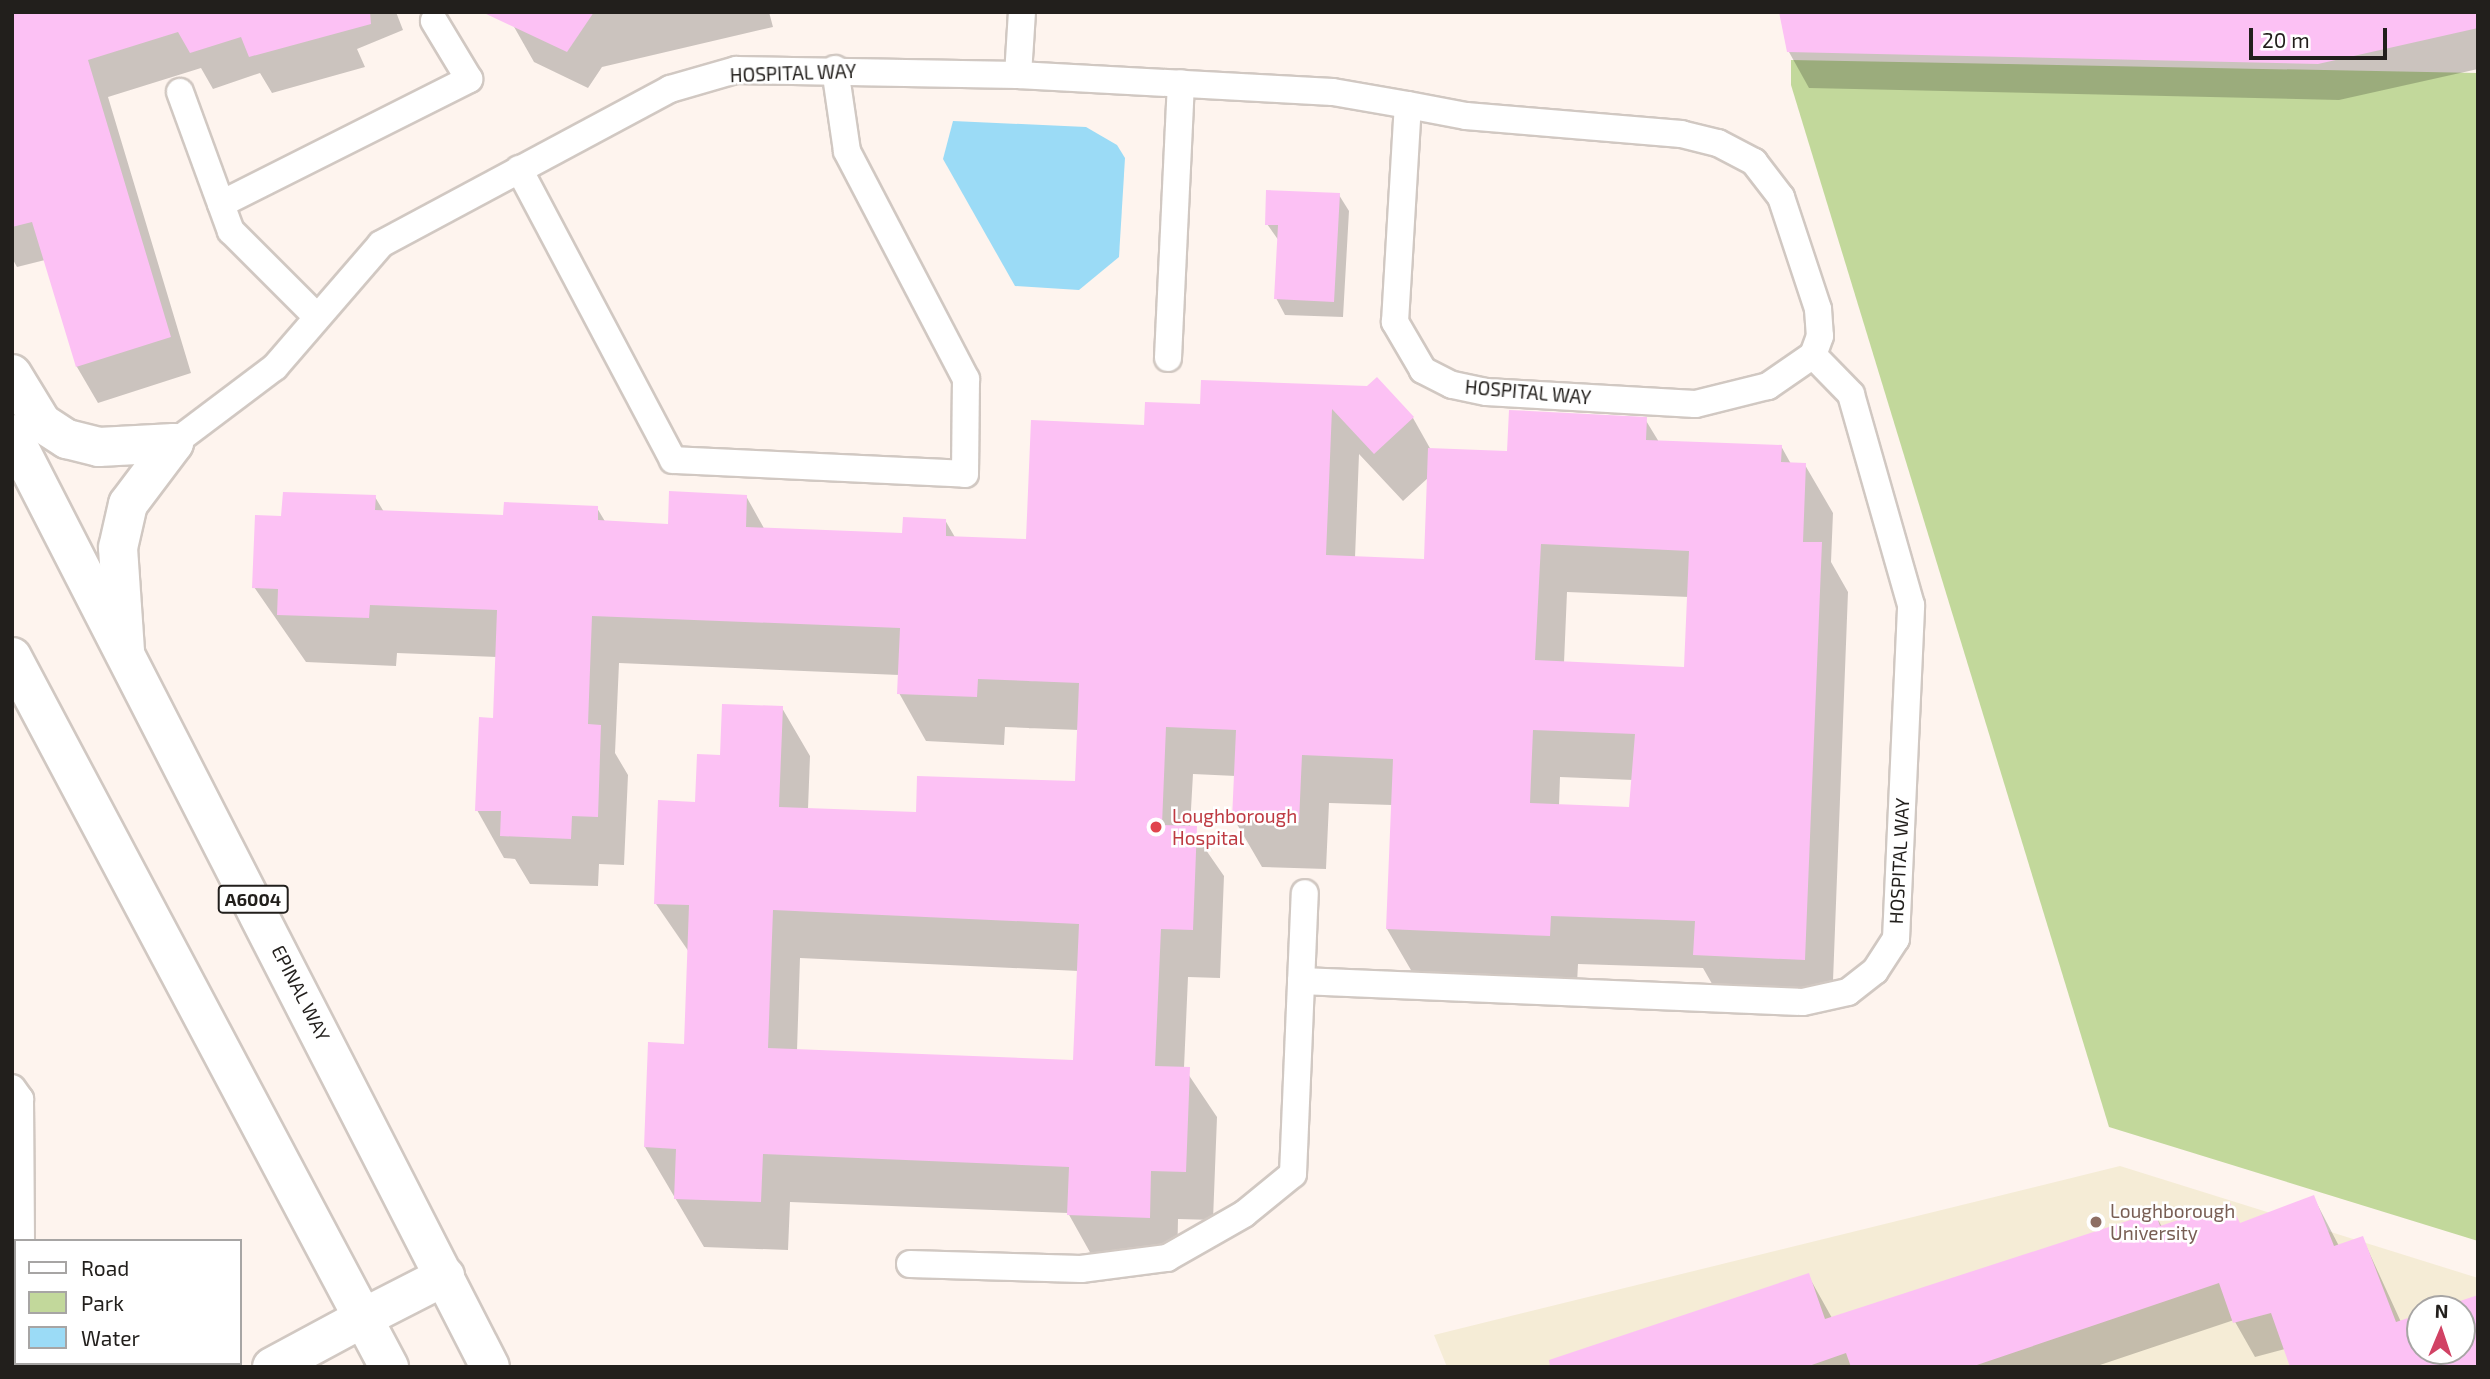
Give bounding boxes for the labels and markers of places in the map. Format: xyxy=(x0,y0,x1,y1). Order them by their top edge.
place label: Loughborough Hospital xyxy=(1172,805,1297,849)
marker: Loughborough Hospital xyxy=(1146,817,1166,837)
place label: Loughborough University xyxy=(2110,1200,2235,1244)
marker: Loughborough University xyxy=(2088,1214,2104,1230)

